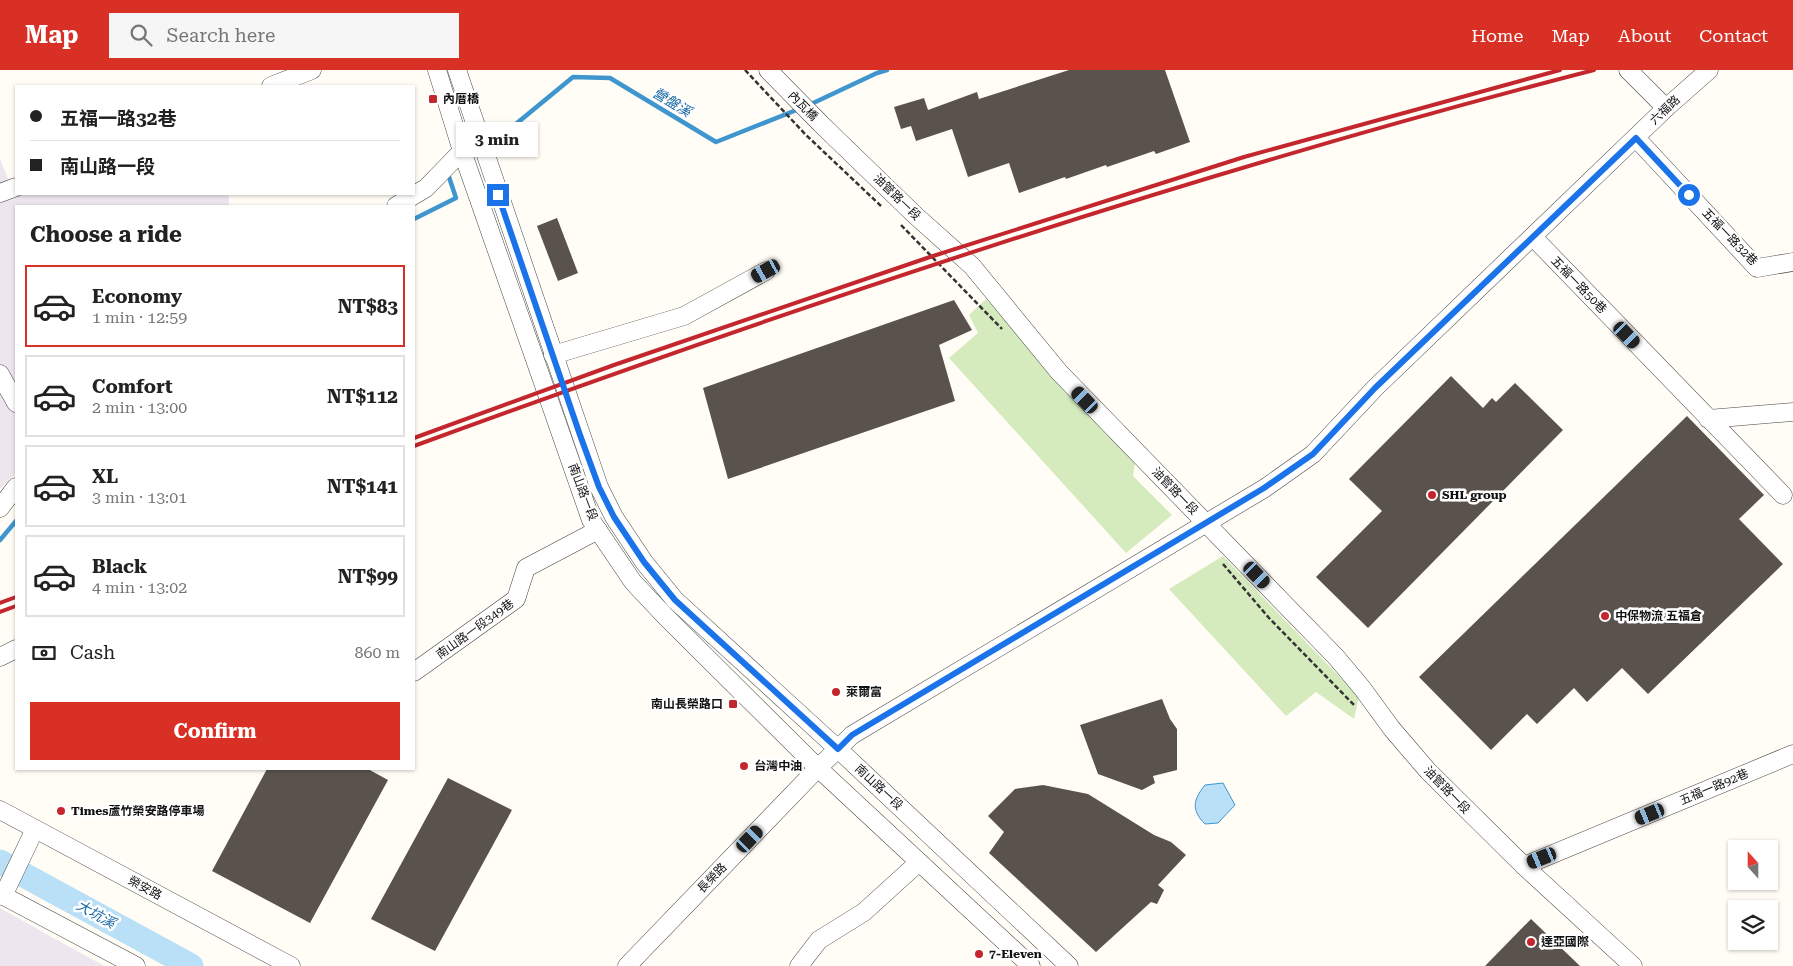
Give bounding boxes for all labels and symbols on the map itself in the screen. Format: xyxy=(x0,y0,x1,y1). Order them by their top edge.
water label: 營盤溪 xyxy=(650,84,696,121)
street label: 內瓦橋 xyxy=(785,88,821,124)
place label: 內厝橋 xyxy=(443,92,480,106)
marker: 內厝橋 xyxy=(427,93,439,105)
street label: 六福路 xyxy=(1647,93,1683,127)
callout: 3 min xyxy=(457,122,539,158)
street label: 油管路一段 xyxy=(871,171,923,223)
route end xyxy=(487,184,509,206)
route start xyxy=(1678,184,1700,206)
street label: 五福一路32巷 xyxy=(1699,206,1761,268)
street label: 五福一路50巷 xyxy=(1548,254,1610,316)
car xyxy=(749,257,782,285)
car xyxy=(1611,319,1642,351)
car xyxy=(1069,384,1100,416)
street label: 南山路一段 xyxy=(566,461,600,523)
street label: 油管路一段 xyxy=(1149,465,1201,517)
place label: SHL group xyxy=(1442,488,1507,502)
marker: SHL group xyxy=(1426,489,1438,501)
car xyxy=(1241,559,1272,591)
street label: 南山路一段349巷 xyxy=(434,596,516,662)
place label: 中保物流 五福倉 xyxy=(1615,609,1702,623)
marker: 中保物流 五福倉 xyxy=(1599,610,1611,622)
place label: 萊爾富 xyxy=(846,685,882,699)
marker: 萊爾富 xyxy=(830,686,842,698)
place label: 南山長榮路口 xyxy=(651,697,723,711)
marker: 南山長榮路口 xyxy=(727,698,739,710)
place label: 台灣中油 xyxy=(754,759,802,773)
marker: 台灣中油 xyxy=(738,760,750,772)
street label: 南山路一段 xyxy=(852,761,906,813)
street label: 油管路一段 xyxy=(1421,764,1473,816)
street label: 五福一路92巷 xyxy=(1677,766,1751,808)
car xyxy=(1633,801,1666,827)
place label: Times蘆竹榮安路停車場 xyxy=(71,804,204,818)
marker: Times蘆竹榮安路停車場 xyxy=(55,805,67,817)
car xyxy=(734,823,765,855)
north arrow xyxy=(1728,840,1778,890)
car xyxy=(1525,845,1558,871)
street label: 長榮路 xyxy=(694,860,730,896)
street label: 榮安路 xyxy=(126,873,164,903)
water label: 大坑溪 xyxy=(74,897,120,932)
place label: 達亞國際 xyxy=(1541,935,1589,949)
marker: 達亞國際 xyxy=(1525,936,1537,948)
place label: 7-Eleven xyxy=(989,947,1042,961)
marker: 7-Eleven xyxy=(973,948,985,960)

